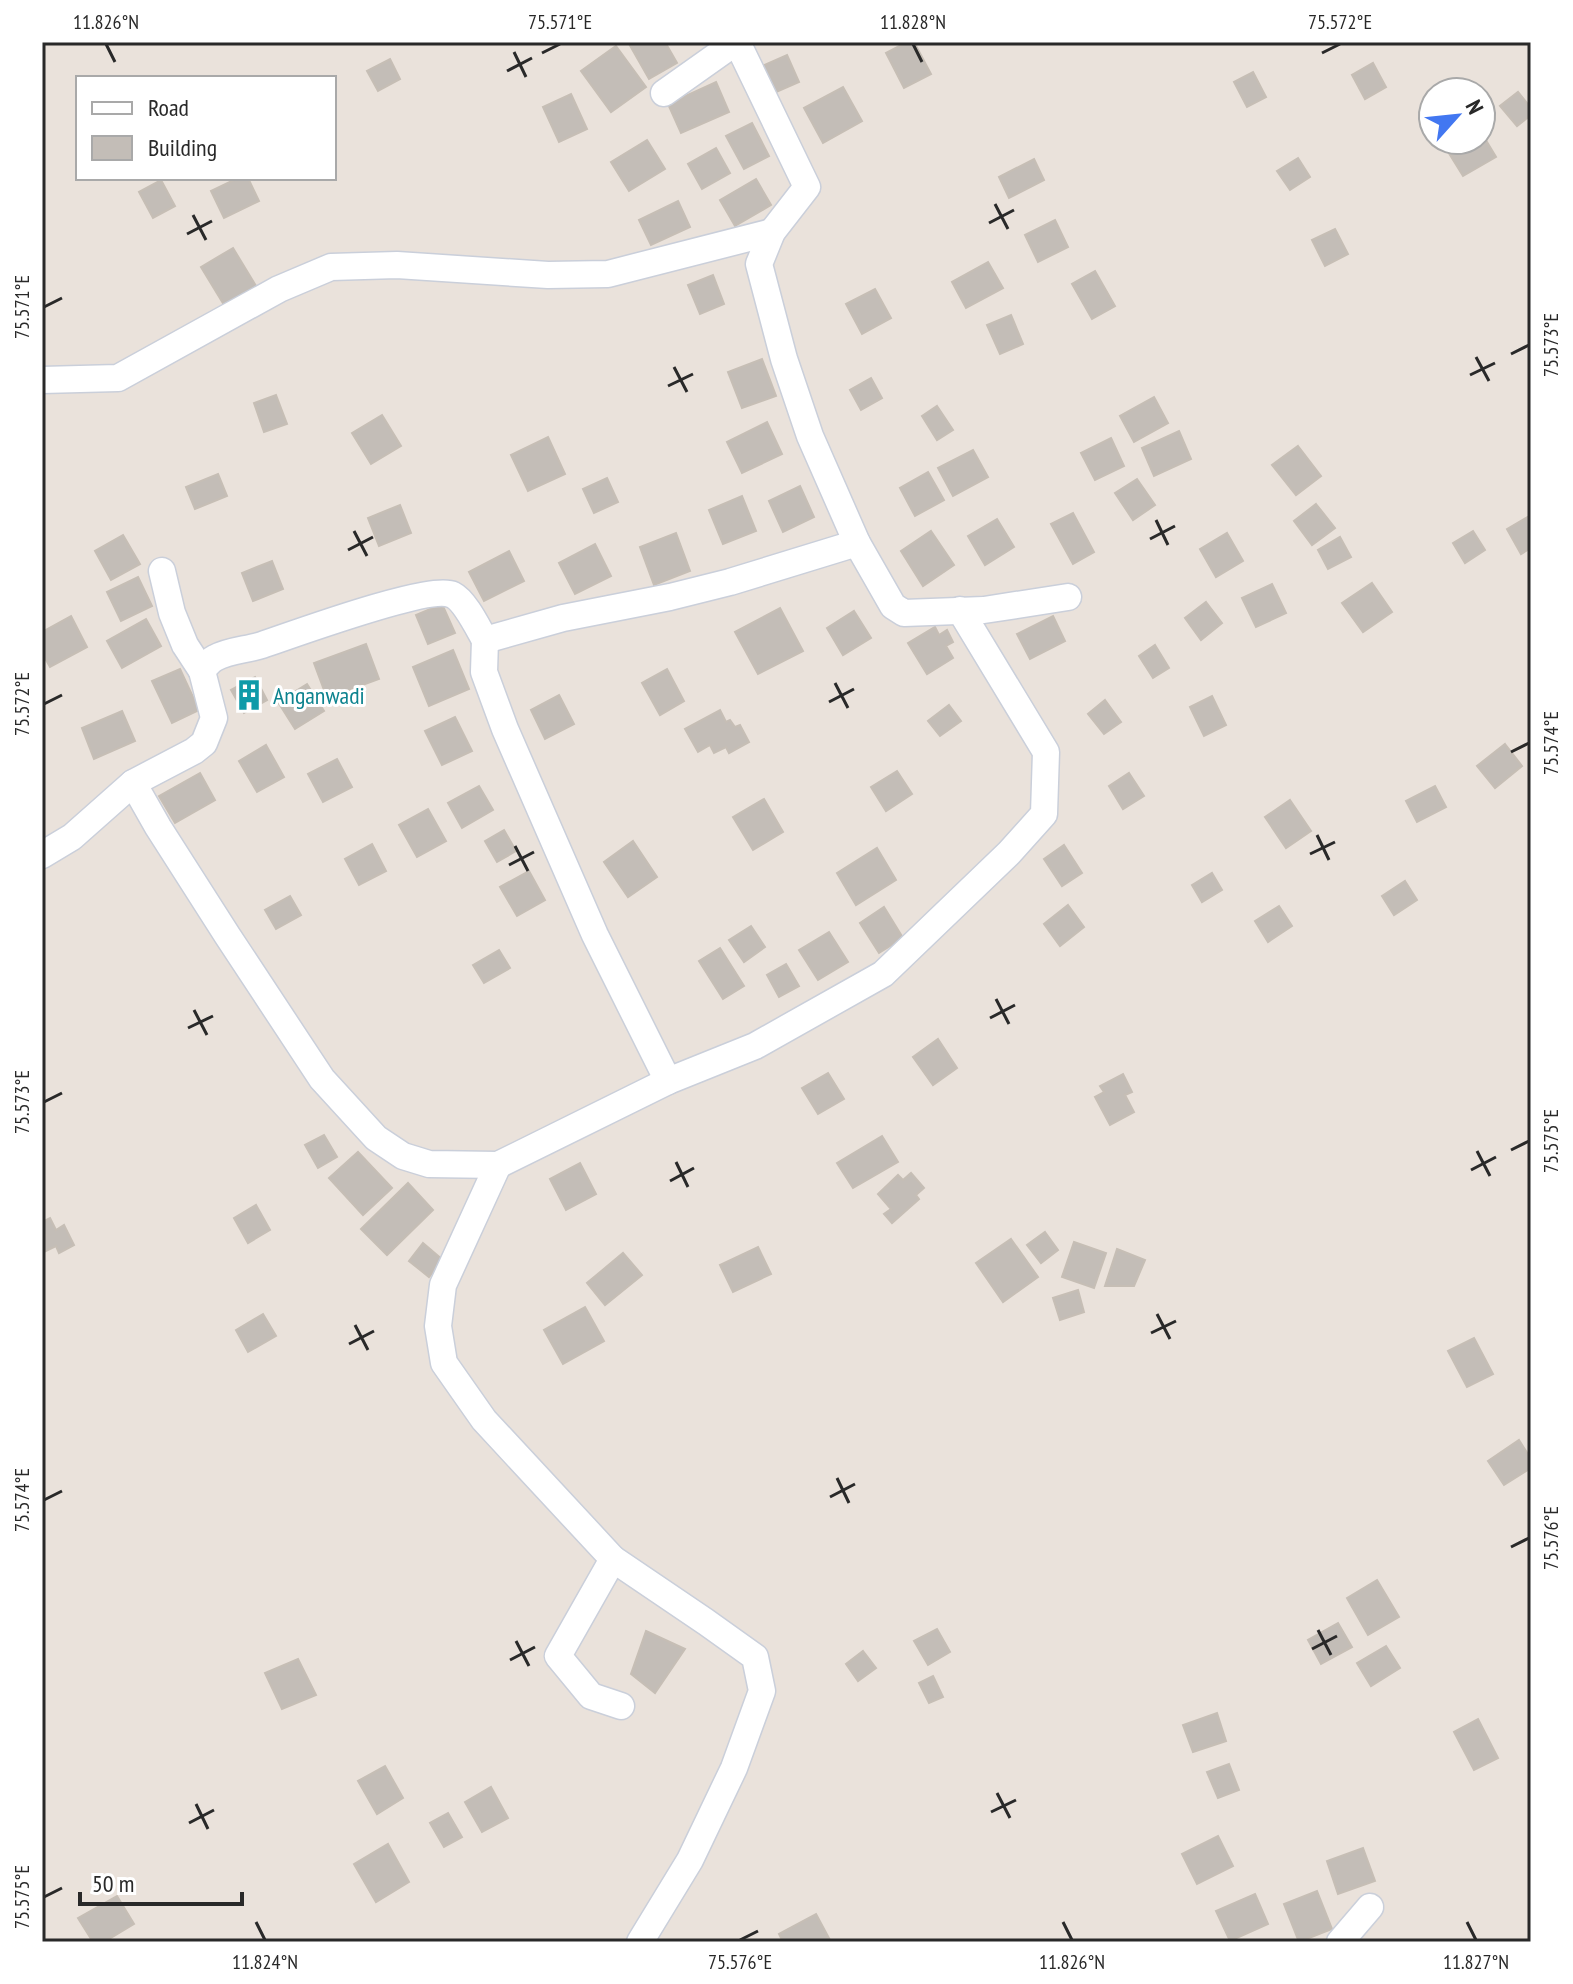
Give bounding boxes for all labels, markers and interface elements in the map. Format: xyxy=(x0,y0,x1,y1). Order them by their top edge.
text: 11.826°N xyxy=(73,9,139,35)
text: 75.571°E xyxy=(528,9,592,35)
text: 11.828°N xyxy=(880,9,946,35)
text: 75.572°E xyxy=(1308,9,1372,35)
legend xyxy=(76,76,336,180)
north arrow xyxy=(1417,76,1497,156)
text: Road xyxy=(148,92,189,123)
text: N xyxy=(1460,95,1490,119)
text: Building xyxy=(148,132,217,163)
text: 75.571°E xyxy=(9,275,35,339)
text: 75.573°E xyxy=(1538,313,1564,377)
text: 75.572°E xyxy=(9,672,35,736)
building icon: Anganwadi xyxy=(232,678,266,712)
place label: Anganwadi xyxy=(273,680,365,711)
text: 75.574°E xyxy=(1538,711,1564,775)
text: 75.573°E xyxy=(9,1070,35,1134)
text: 75.575°E xyxy=(1538,1109,1564,1173)
text: 75.574°E xyxy=(9,1468,35,1532)
text: 75.576°E xyxy=(1538,1506,1564,1570)
scale bar xyxy=(80,1856,242,1906)
text: 75.575°E xyxy=(9,1865,35,1929)
text: 50 m xyxy=(92,1868,134,1899)
text: 11.824°N xyxy=(232,1949,298,1975)
text: 75.576°E xyxy=(708,1949,772,1975)
text: 11.826°N xyxy=(1039,1949,1105,1975)
text: 11.827°N xyxy=(1443,1949,1509,1975)

